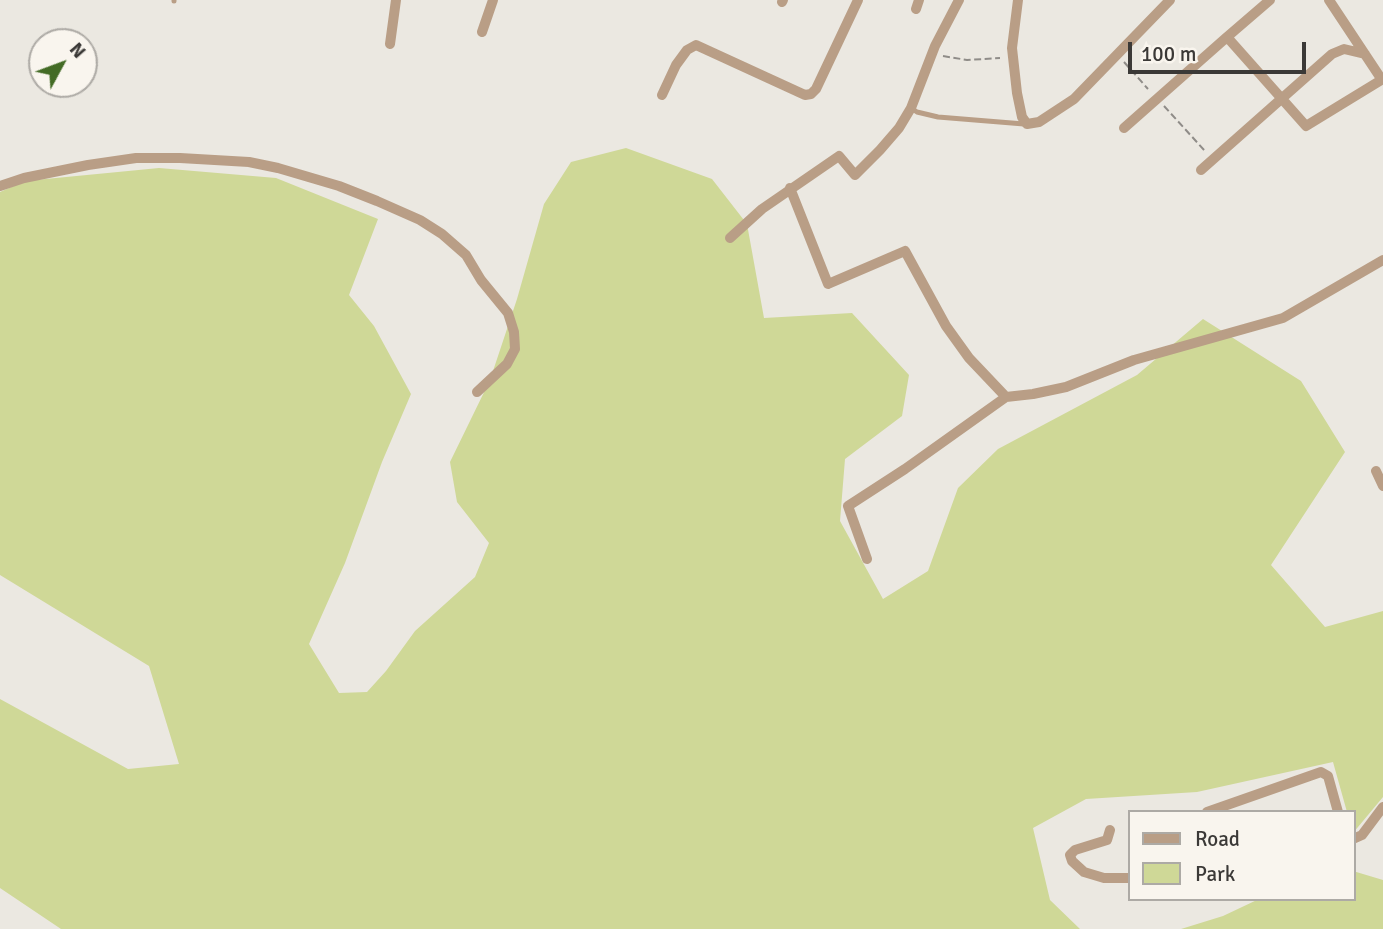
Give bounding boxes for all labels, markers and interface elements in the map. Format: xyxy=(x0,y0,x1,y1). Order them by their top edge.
north arrow xyxy=(28,28,98,98)
scale bar xyxy=(1131,28,1310,72)
text: N xyxy=(64,38,91,63)
text: 100 m xyxy=(1141,41,1196,67)
legend xyxy=(1128,810,1355,901)
text: Road xyxy=(1195,826,1240,852)
text: Park xyxy=(1195,861,1235,887)

